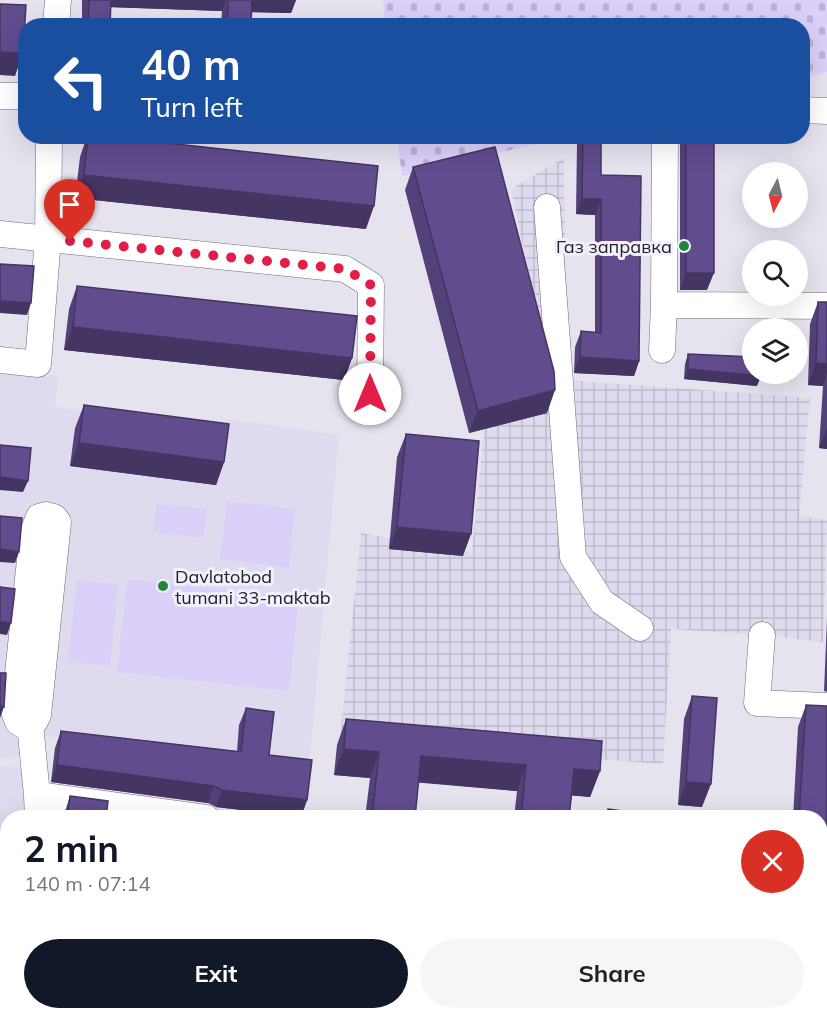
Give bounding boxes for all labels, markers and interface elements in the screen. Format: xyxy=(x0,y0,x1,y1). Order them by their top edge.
text: 40 m xyxy=(141,38,241,91)
icon: left xyxy=(42,42,120,120)
text: Turn left xyxy=(141,90,243,124)
north arrow xyxy=(742,162,808,228)
map controls xyxy=(742,162,808,384)
pin xyxy=(44,179,95,241)
icon: arrive xyxy=(53,188,86,221)
place label: Газ заправка xyxy=(556,235,672,258)
marker: Газ заправка xyxy=(677,239,691,253)
button: search xyxy=(742,240,808,306)
button: layers xyxy=(742,318,808,384)
position arrow xyxy=(338,362,402,426)
place label: Davlatobod tumani 33-maktab xyxy=(175,565,331,609)
marker: Davlatobod tumani 33-maktab xyxy=(156,579,170,593)
text: 2 min xyxy=(24,826,119,871)
button: close xyxy=(741,830,804,893)
text: 140 m · 07:14 xyxy=(24,871,150,896)
button: Exit xyxy=(24,939,408,1008)
button: Share xyxy=(420,939,804,1008)

